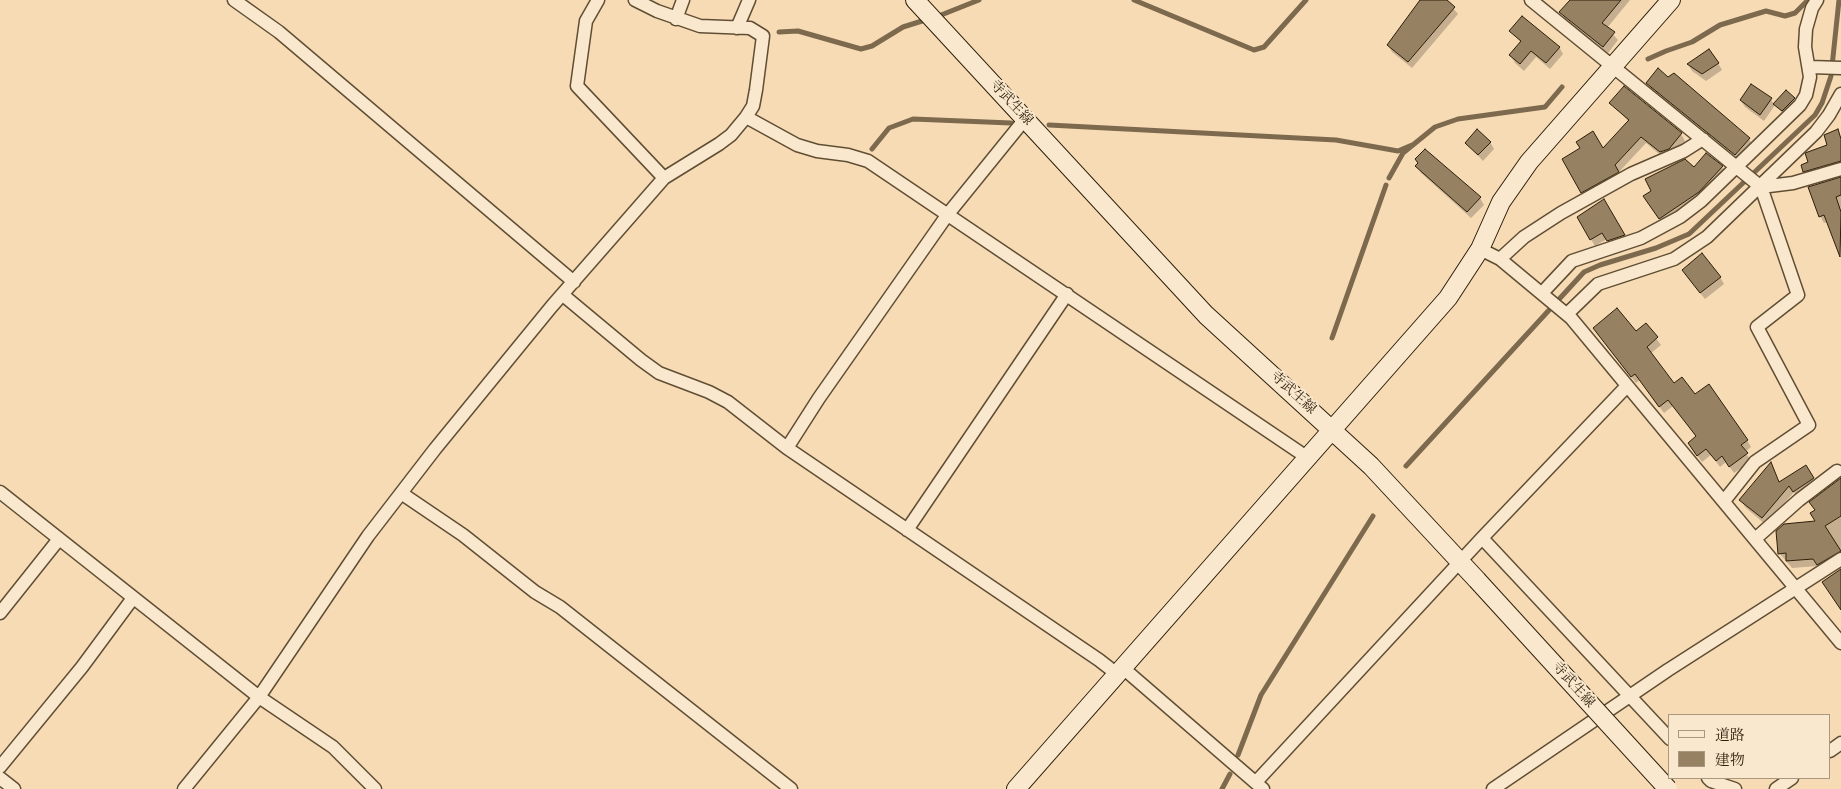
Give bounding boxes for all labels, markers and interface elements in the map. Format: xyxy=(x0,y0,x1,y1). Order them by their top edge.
street label: 寺武生線 xyxy=(986,77,1036,129)
street label: 寺武生線 xyxy=(1267,368,1319,418)
street label: 寺武生線 xyxy=(1548,659,1598,711)
legend xyxy=(1668,714,1831,779)
text: 道路 xyxy=(1715,725,1745,745)
text: 建物 xyxy=(1715,750,1745,770)

